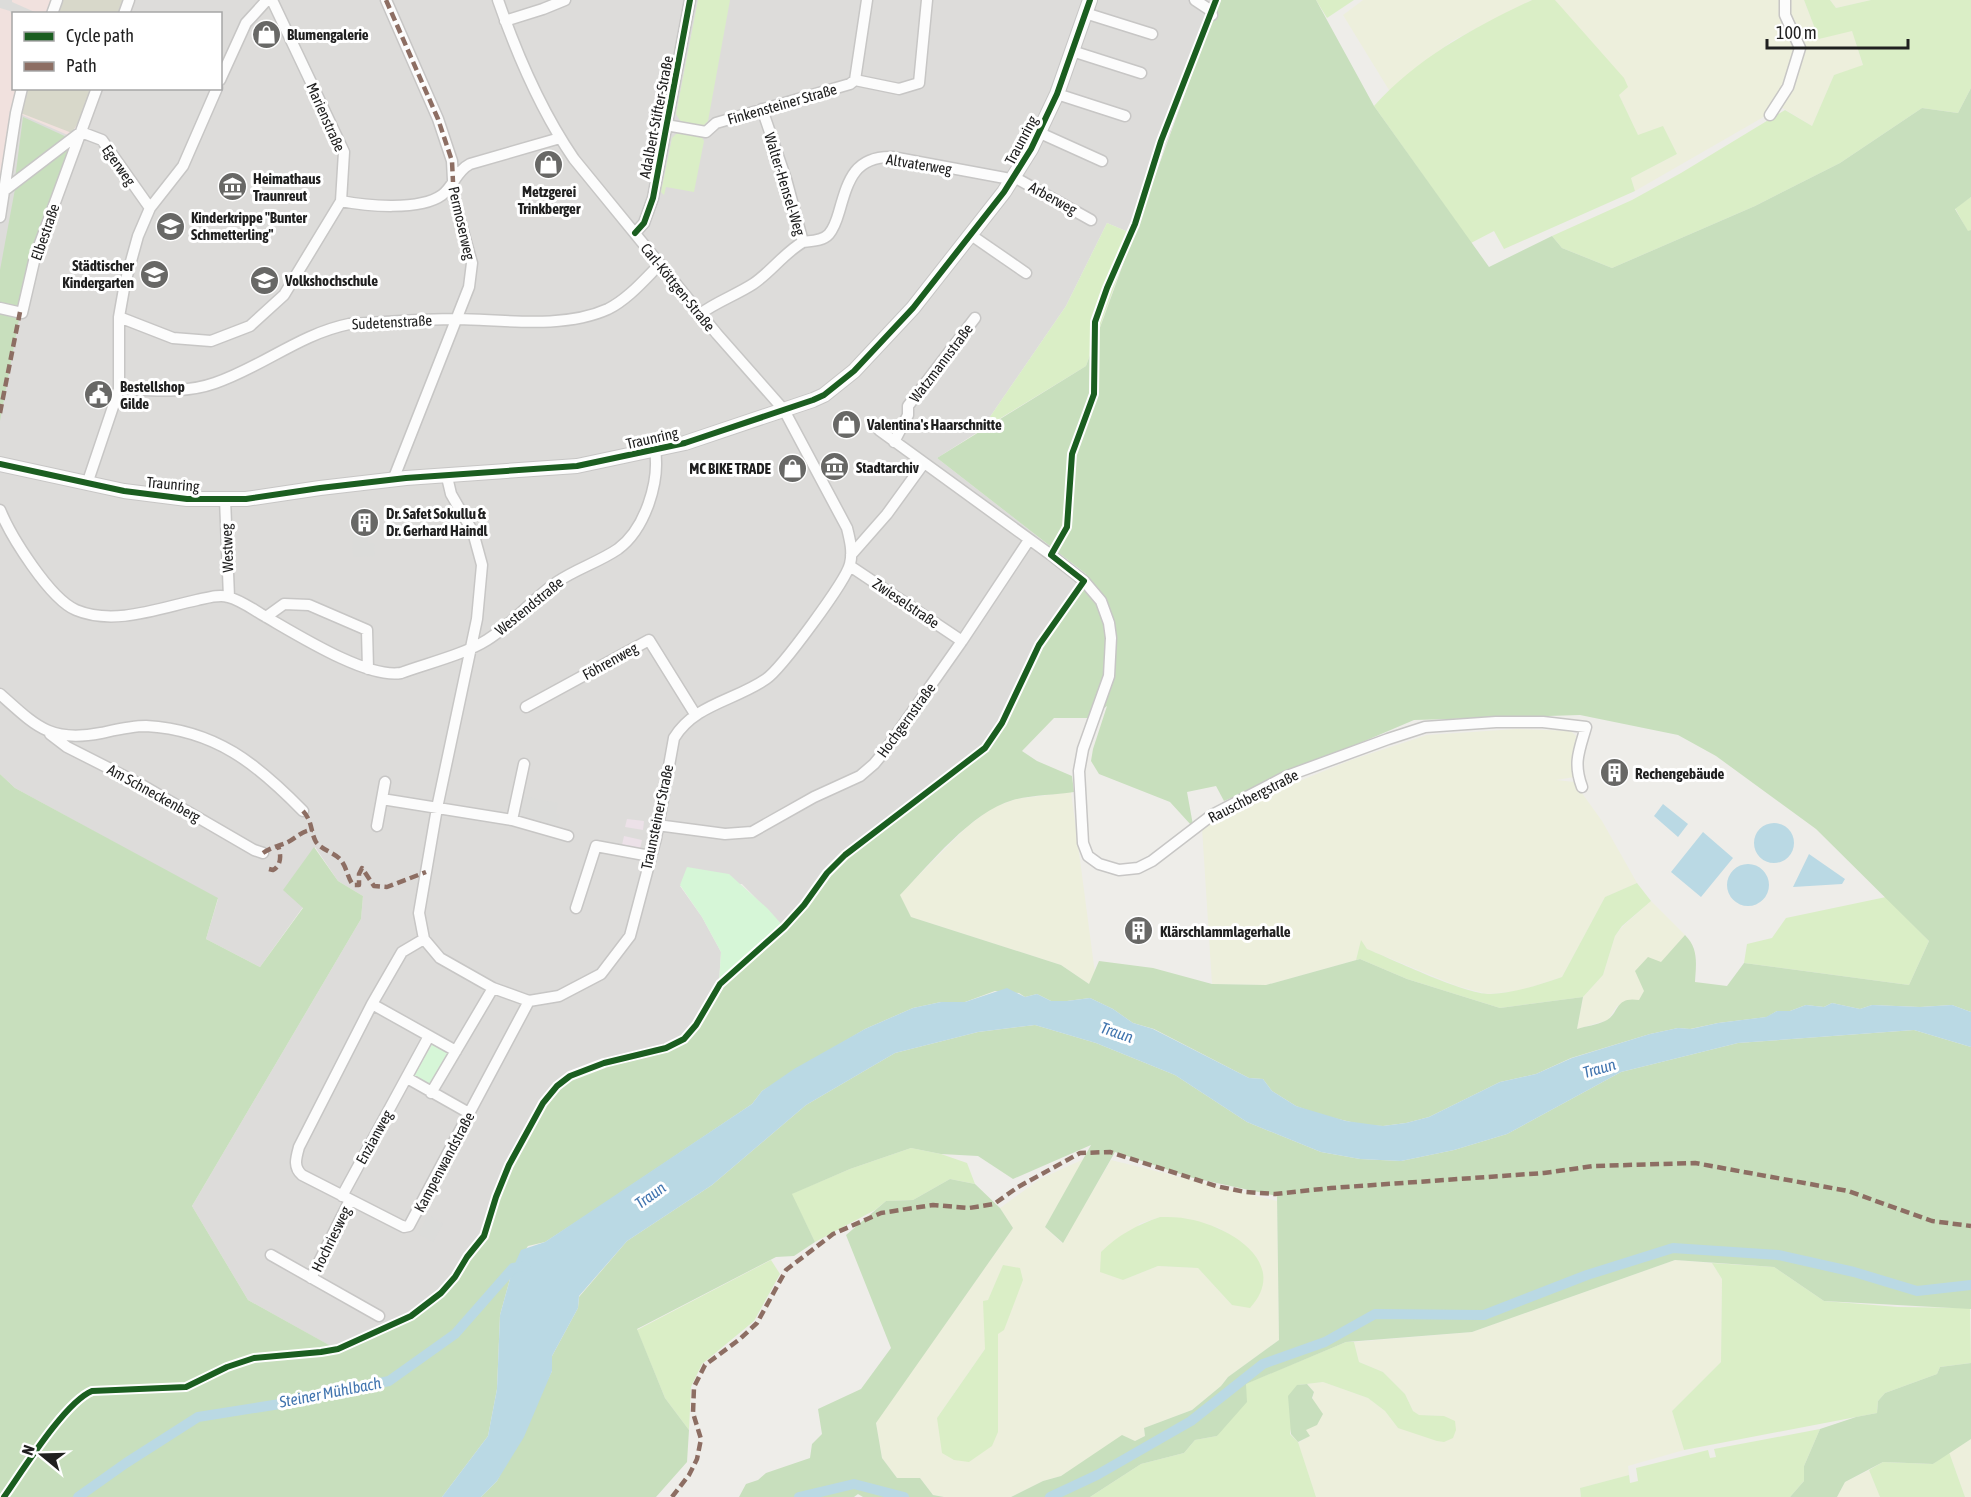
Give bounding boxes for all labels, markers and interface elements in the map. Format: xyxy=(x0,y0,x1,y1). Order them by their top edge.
legend xyxy=(12,12,222,90)
scale bar xyxy=(1767,12,1908,50)
shop icon: Blumengalerie xyxy=(250,18,282,50)
text: 100 m xyxy=(1776,22,1817,43)
text: Cycle path xyxy=(66,25,134,46)
place label: Blumengalerie xyxy=(287,26,369,43)
street label: Adalbert-Stifter-Straße xyxy=(636,54,676,180)
text: Path xyxy=(66,55,97,76)
street label: Marienstraße xyxy=(303,80,349,154)
street label: Finkensteiner Straße xyxy=(725,80,839,128)
street label: Traunring xyxy=(1001,112,1041,167)
street label: Walter-Hensel-Weg xyxy=(761,130,809,238)
street label: Egerweg xyxy=(99,141,139,189)
shop icon: Metzgerei Trinkberger xyxy=(533,148,565,180)
street label: Altvaterweg xyxy=(885,150,954,178)
place label: Heimathaus Traunreut xyxy=(253,170,322,204)
museum icon: Heimathaus Traunreut xyxy=(216,171,248,203)
street label: Arberweg xyxy=(1026,178,1080,218)
place label: Metzgerei Trinkberger xyxy=(518,183,581,217)
street label: Permoserweg xyxy=(445,185,479,262)
street label: Elbestraße xyxy=(27,201,63,263)
place label: Kinderkrippe "Bunter Schmetterling" xyxy=(191,209,307,243)
school or university icon: Kinderkrippe "Bunter Schmetterling" xyxy=(154,210,186,242)
street label: Carl-Köttgen-Straße xyxy=(637,240,719,335)
place label: Städtischer Kindergarten xyxy=(62,257,135,291)
school or university icon: Städtischer Kindergarten xyxy=(139,258,171,290)
school or university icon: Volkshochschule xyxy=(248,264,280,296)
place label: Volkshochschule xyxy=(284,272,378,289)
street label: Sudetenstraße xyxy=(351,311,433,333)
street label: Watzmannstraße xyxy=(906,320,976,406)
place label: Bestellshop Gilde xyxy=(120,378,185,412)
public building icon: Bestellshop Gilde xyxy=(83,379,115,411)
shop icon: Valentina's Haarschnitte xyxy=(830,408,862,440)
place label: Valentina's Haarschnitte xyxy=(866,416,1002,433)
street label: Traunring xyxy=(624,424,680,452)
museum icon: Stadtarchiv xyxy=(819,451,851,483)
shop icon: MC BIKE TRADE xyxy=(776,452,808,484)
place label: Stadtarchiv xyxy=(856,459,920,476)
place label: MC BIKE TRADE xyxy=(689,460,772,477)
street label: Traunring xyxy=(146,473,201,495)
place label: Dr. Safet Sokullu & Dr. Gerhard Haindl xyxy=(386,505,489,539)
building icon: Dr. Safet Sokullu & Dr. Gerhard Haindl xyxy=(349,506,381,538)
street label: Westweg xyxy=(218,523,236,573)
street label: Westendstraße xyxy=(492,573,567,639)
street label: Zwieselstraße xyxy=(869,575,943,632)
street label: Föhrenweg xyxy=(579,639,641,683)
street label: Hochgernstraße xyxy=(873,679,939,761)
building icon: Rechengebäude xyxy=(1598,757,1630,789)
street label: Am Schneckenberg xyxy=(105,760,204,826)
street label: Traunsteiner Straße xyxy=(638,763,676,871)
place label: Rechengebäude xyxy=(1635,765,1725,782)
street label: Rauschbergstraße xyxy=(1205,766,1301,826)
building icon: Klärschlammlagerhalle xyxy=(1123,915,1155,947)
place label: Klärschlammlagerhalle xyxy=(1160,923,1291,940)
water label: Traun xyxy=(1098,1018,1136,1046)
water label: Traun xyxy=(1581,1055,1618,1081)
street label: Enzianweg xyxy=(352,1107,396,1167)
street label: Kampenwandstraße xyxy=(410,1109,478,1215)
water label: Traun xyxy=(631,1178,669,1212)
street label: Hochriesweg xyxy=(308,1203,354,1274)
water label: Steiner Mühlbach xyxy=(277,1373,383,1411)
north arrow xyxy=(12,1425,72,1485)
text: N xyxy=(18,1443,38,1458)

